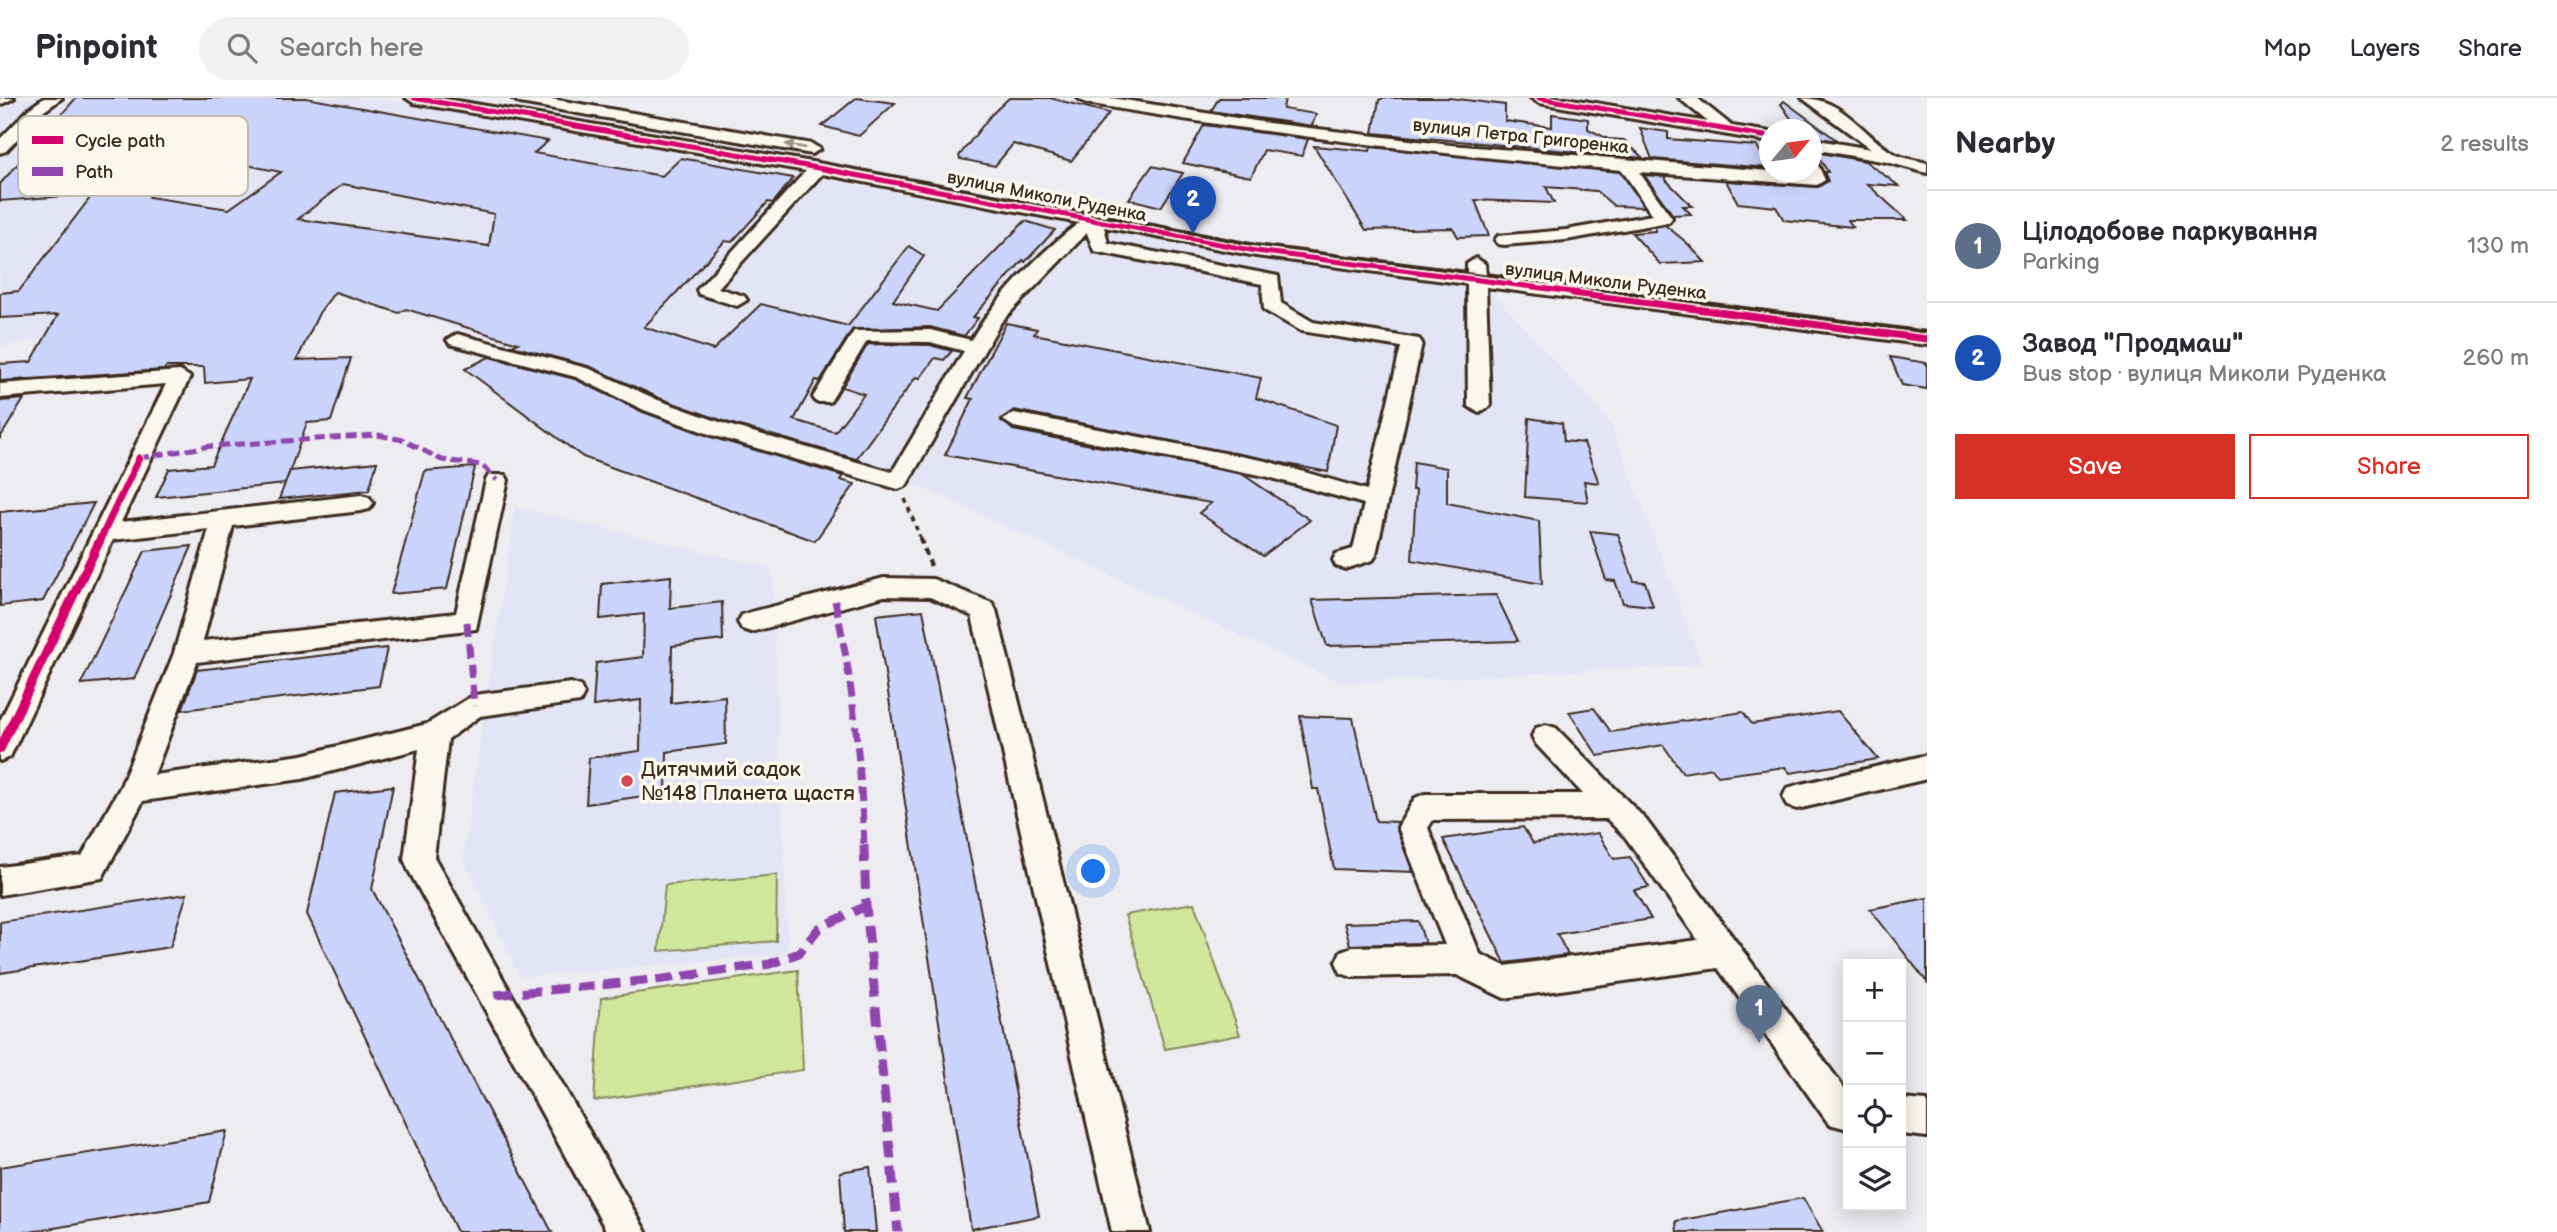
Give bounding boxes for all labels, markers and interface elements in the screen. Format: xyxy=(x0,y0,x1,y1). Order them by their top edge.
search box xyxy=(199,17,689,80)
text: Pinpoint xyxy=(35,28,157,68)
icon: search xyxy=(223,29,261,67)
text: Search here xyxy=(279,33,423,64)
text: Map xyxy=(2263,34,2311,63)
text: Layers xyxy=(2349,34,2420,63)
text: Share xyxy=(2458,34,2522,63)
street label: вулиця Петра Григоренка xyxy=(1412,115,1630,158)
legend xyxy=(18,116,248,196)
north arrow xyxy=(1759,119,1822,182)
text: Nearby xyxy=(1955,126,2055,162)
text: Cycle path xyxy=(75,130,165,153)
text: 2 results xyxy=(2440,130,2529,158)
one-way arrow xyxy=(784,140,806,151)
text: Path xyxy=(75,161,113,184)
street label: вулиця Миколи Руденка xyxy=(945,167,1149,226)
pin: 2 xyxy=(1170,176,1216,234)
text: Цілодобове паркування xyxy=(2022,217,2318,248)
text: 1 xyxy=(1973,232,1983,260)
text: 130 m xyxy=(2467,232,2529,260)
text: Parking xyxy=(2022,248,2100,276)
street label: вулиця Миколи Руденка xyxy=(1504,259,1708,304)
text: Завод "Продмаш" xyxy=(2022,329,2243,360)
text: 2 xyxy=(1971,344,1985,372)
text: 260 m xyxy=(2463,344,2529,372)
text: Bus stop · вулиця Миколи Руденка xyxy=(2022,360,2387,388)
button: Save xyxy=(1955,434,2235,499)
button: Share xyxy=(2249,434,2529,499)
place label: Дитячмий садок №148 Планета щастя xyxy=(641,757,855,806)
marker: Дитячмий садок №148 Планета щастя xyxy=(619,773,635,789)
your location xyxy=(1076,854,1110,888)
map controls xyxy=(1843,959,1906,1211)
button: + xyxy=(1843,959,1906,1022)
pin: 1 xyxy=(1736,985,1782,1043)
button: − xyxy=(1843,1022,1906,1085)
button: locate xyxy=(1843,1085,1906,1148)
button: layers xyxy=(1843,1148,1906,1211)

